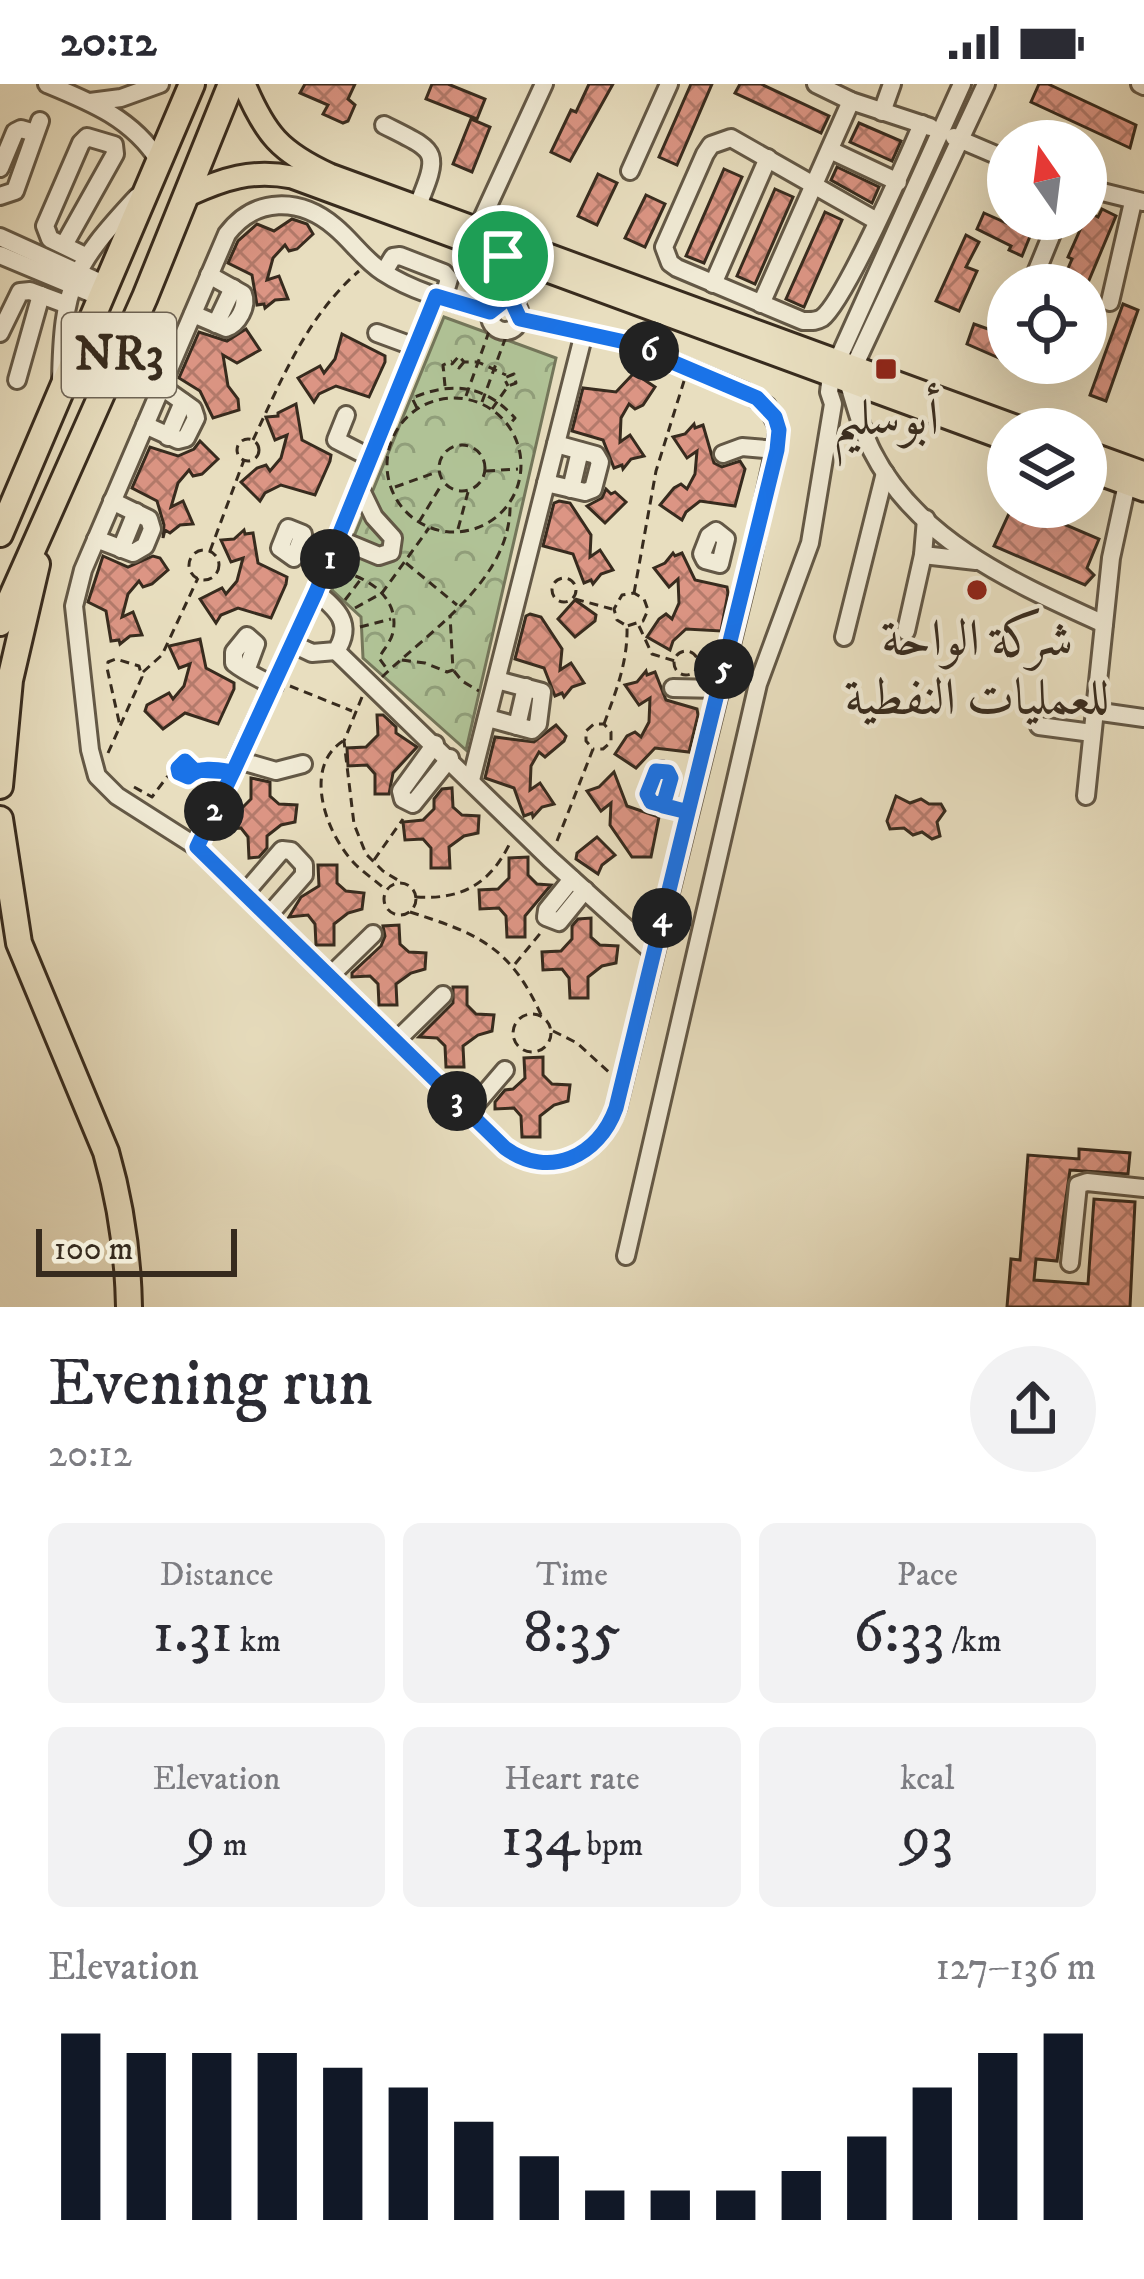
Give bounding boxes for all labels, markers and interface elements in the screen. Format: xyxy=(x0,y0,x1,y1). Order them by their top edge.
text: 20:12 xyxy=(60,14,157,70)
north arrow xyxy=(987,120,1107,240)
map controls xyxy=(987,120,1107,528)
pin xyxy=(452,205,554,307)
icon: arrive xyxy=(470,223,536,289)
button: locate xyxy=(987,264,1107,384)
road number: NR3 xyxy=(62,313,176,397)
pin: 6 xyxy=(619,321,679,381)
text: 6 xyxy=(640,330,658,371)
marker: أبوسليم xyxy=(873,356,899,382)
place label: أبوسليم xyxy=(833,382,939,467)
button: layers xyxy=(987,408,1107,528)
pin: 1 xyxy=(300,529,360,589)
text: 1 xyxy=(324,538,336,579)
marker: شركة الواحة للعمليات النفطية xyxy=(964,577,990,603)
place label: شركة الواحة للعمليات النفطية xyxy=(844,607,1110,731)
pin: 5 xyxy=(694,639,754,699)
text: 5 xyxy=(716,648,732,689)
pin: 2 xyxy=(184,781,244,841)
text: 2 xyxy=(206,790,222,831)
pin: 4 xyxy=(632,888,692,948)
text: 4 xyxy=(653,897,672,938)
pin: 3 xyxy=(427,1071,487,1131)
text: 3 xyxy=(451,1080,463,1121)
scale bar xyxy=(36,1223,237,1276)
text: 100 m xyxy=(54,1229,133,1270)
text: Evening run xyxy=(48,1344,373,1426)
button: share xyxy=(970,1346,1096,1472)
text: 20:12 xyxy=(48,1430,132,1479)
text: Distance xyxy=(160,1555,274,1596)
text: Time xyxy=(536,1555,608,1596)
text: Pace xyxy=(897,1555,958,1596)
text: 1.31 xyxy=(152,1596,233,1671)
text: 8:35 xyxy=(523,1596,621,1671)
text: 6:33 xyxy=(853,1596,945,1671)
text: km xyxy=(233,1621,281,1662)
text: /km xyxy=(945,1621,1002,1662)
text: Elevation xyxy=(153,1759,281,1800)
text: Heart rate xyxy=(504,1759,640,1800)
text: kcal xyxy=(900,1759,954,1800)
text: 9 xyxy=(186,1800,216,1875)
text: 134 xyxy=(501,1800,580,1875)
text: 93 xyxy=(901,1800,953,1875)
text: m xyxy=(216,1825,248,1866)
text: bpm xyxy=(580,1825,643,1866)
text: Elevation xyxy=(48,1943,199,1992)
text: 127–136 m xyxy=(936,1943,1096,1992)

